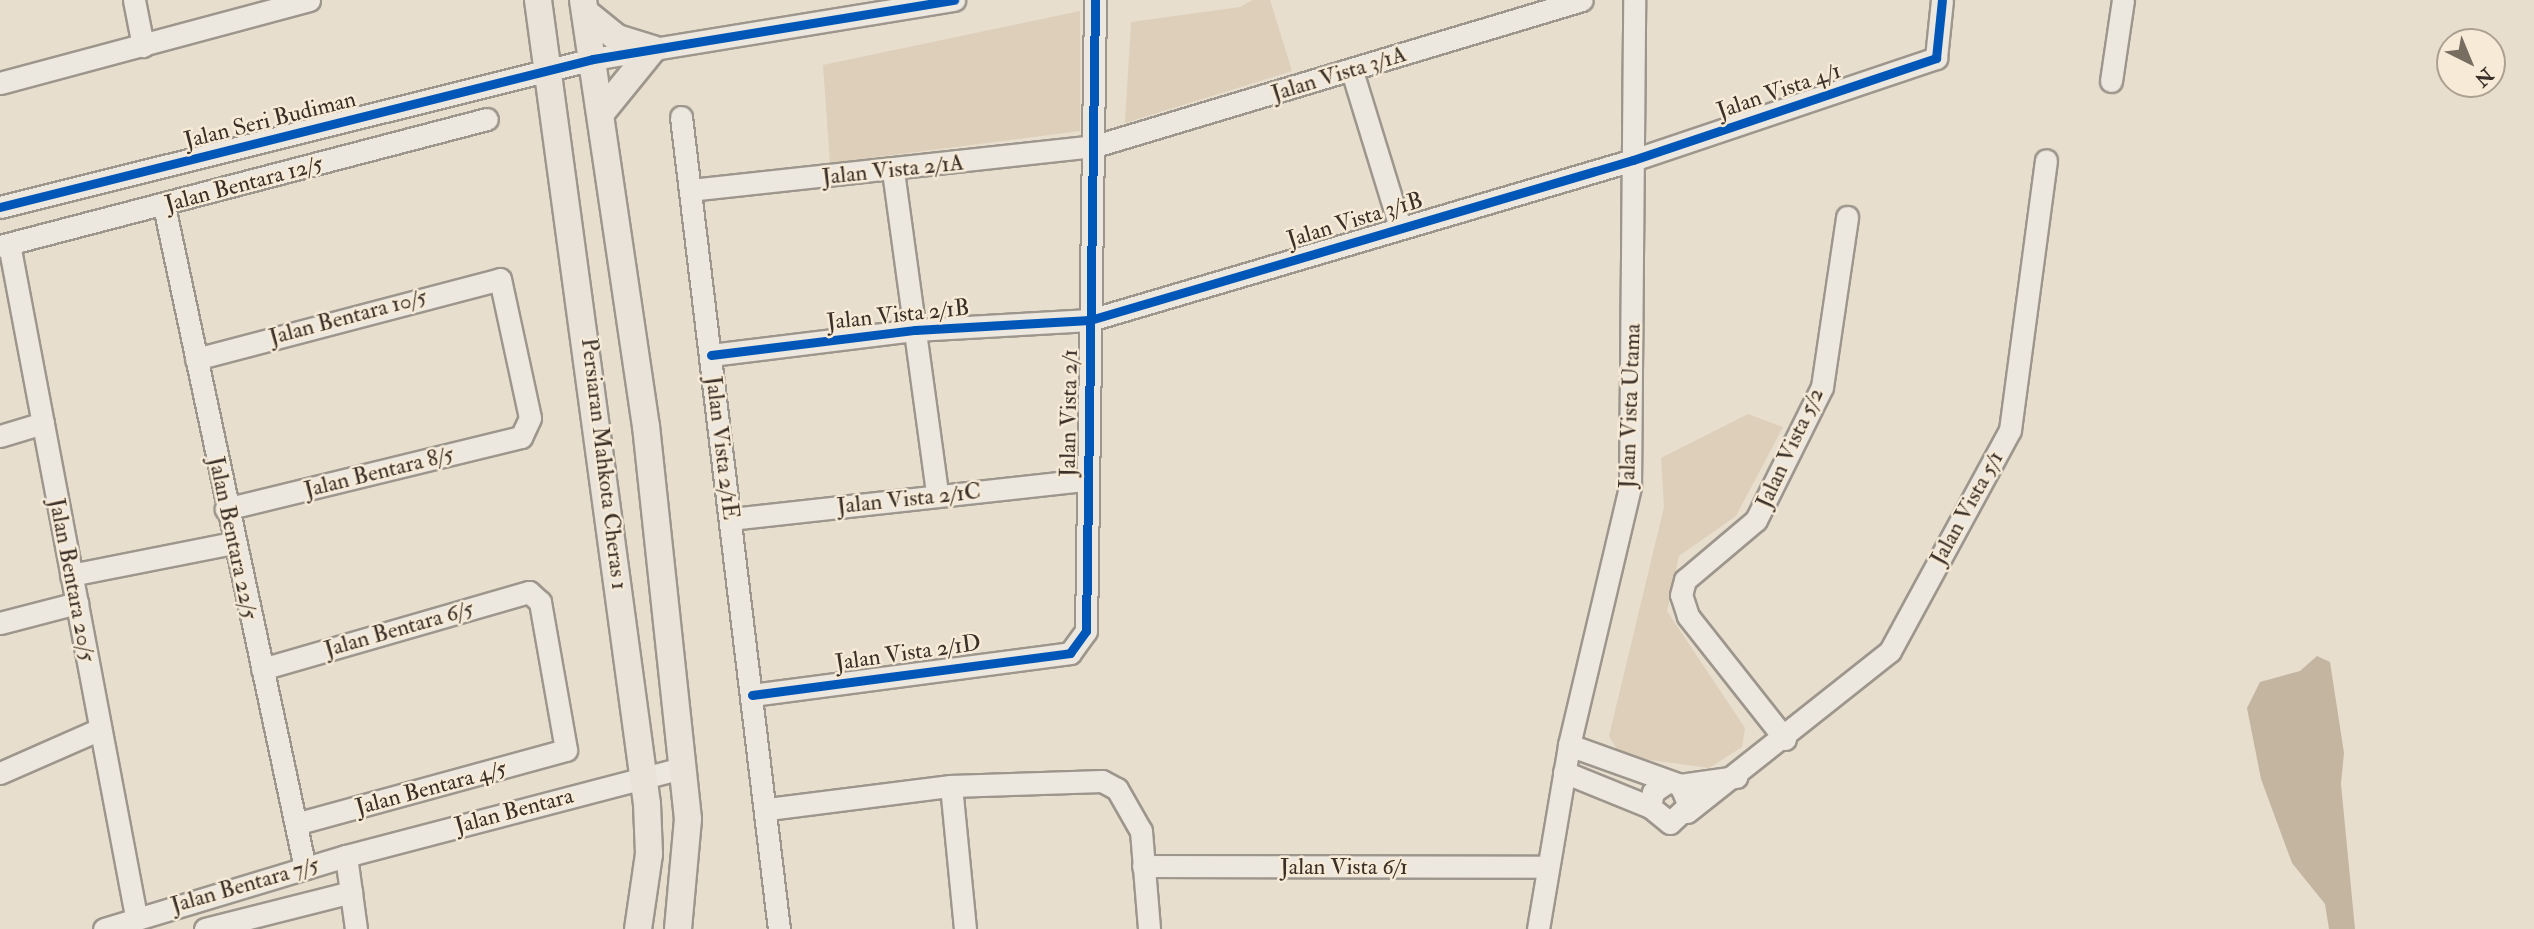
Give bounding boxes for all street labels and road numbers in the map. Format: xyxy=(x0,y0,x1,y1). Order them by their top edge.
street label: Jalan Vista 3/1A xyxy=(1268,40,1410,108)
street label: Jalan Vista 4/1 xyxy=(1713,57,1845,125)
street label: Jalan Seri Budiman xyxy=(181,85,359,155)
street label: Jalan Vista 2/1A xyxy=(821,149,965,191)
street label: Jalan Bentara 12/5 xyxy=(162,150,326,218)
street label: Jalan Vista 3/1B xyxy=(1284,186,1426,254)
street label: Jalan Bentara 10/5 xyxy=(266,283,430,351)
street label: Jalan Vista 2/1B xyxy=(825,294,971,336)
street label: Jalan Vista Utama xyxy=(1613,323,1647,489)
street label: Persiaran Mahkota Cheras 1 xyxy=(575,336,633,592)
street label: Jalan Vista 2/1 xyxy=(1054,349,1084,477)
street label: Jalan Vista 2/1E xyxy=(699,375,745,521)
street label: Jalan Vista 5/2 xyxy=(1750,383,1830,513)
street label: Jalan Bentara 8/5 xyxy=(301,440,457,504)
street label: Jalan Vista 5/1 xyxy=(1924,446,2010,570)
street label: Jalan Bentara 22/5 xyxy=(202,454,264,622)
street label: Jalan Vista 2/1C xyxy=(835,478,983,520)
street label: Jalan Bentara 20/5 xyxy=(43,496,101,664)
street label: Jalan Bentara 6/5 xyxy=(321,594,477,664)
street label: Jalan Vista 2/1D xyxy=(833,629,983,677)
street label: Jalan Bentara 4/5 xyxy=(352,755,510,821)
street label: Jalan Bentara xyxy=(452,782,576,840)
street label: Jalan Bentara 7/5 xyxy=(168,851,322,919)
street label: Jalan Vista 6/1 xyxy=(1280,853,1408,881)

